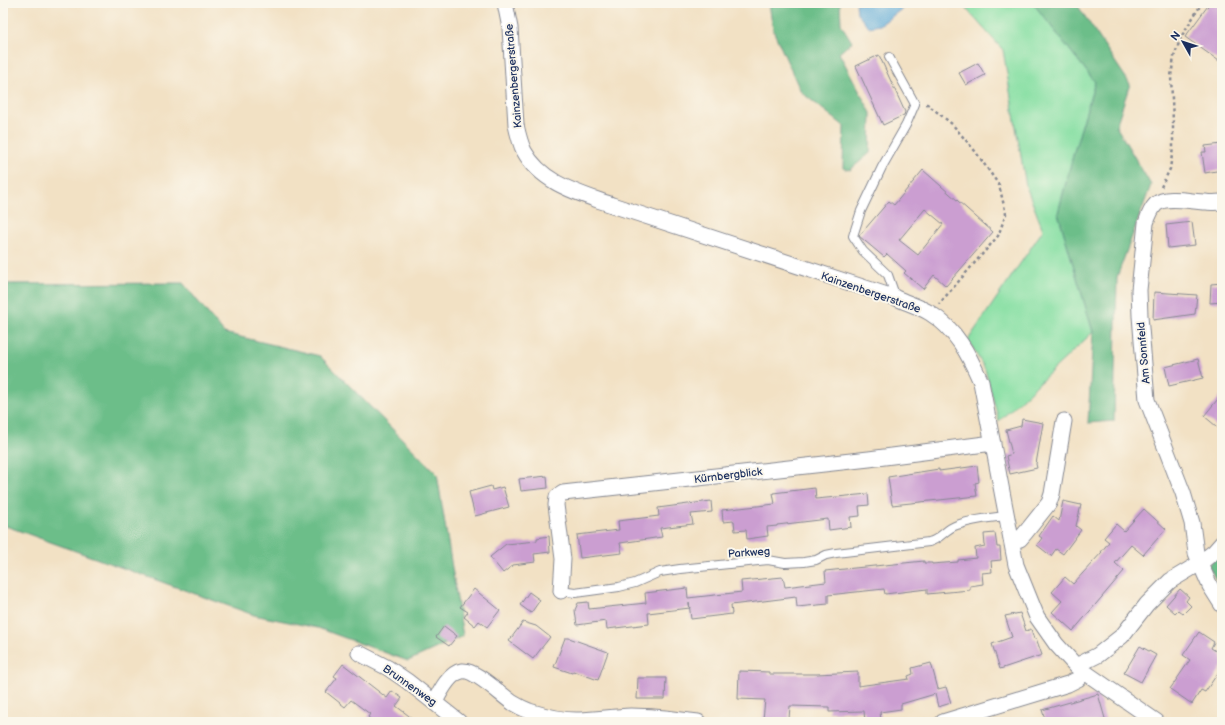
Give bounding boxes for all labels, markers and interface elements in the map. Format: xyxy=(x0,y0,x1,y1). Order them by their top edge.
north arrow xyxy=(1163,22,1203,62)
street label: Kainzenbergerstraße xyxy=(502,23,525,129)
text: N xyxy=(1168,29,1183,43)
street label: Kainzenbergerstraße xyxy=(819,269,923,316)
street label: Am Sonnfeld xyxy=(1134,321,1153,384)
street label: Kürnbergblick xyxy=(693,465,764,486)
street label: Parkweg xyxy=(728,545,771,560)
street label: Brunnenweg xyxy=(380,662,439,709)

